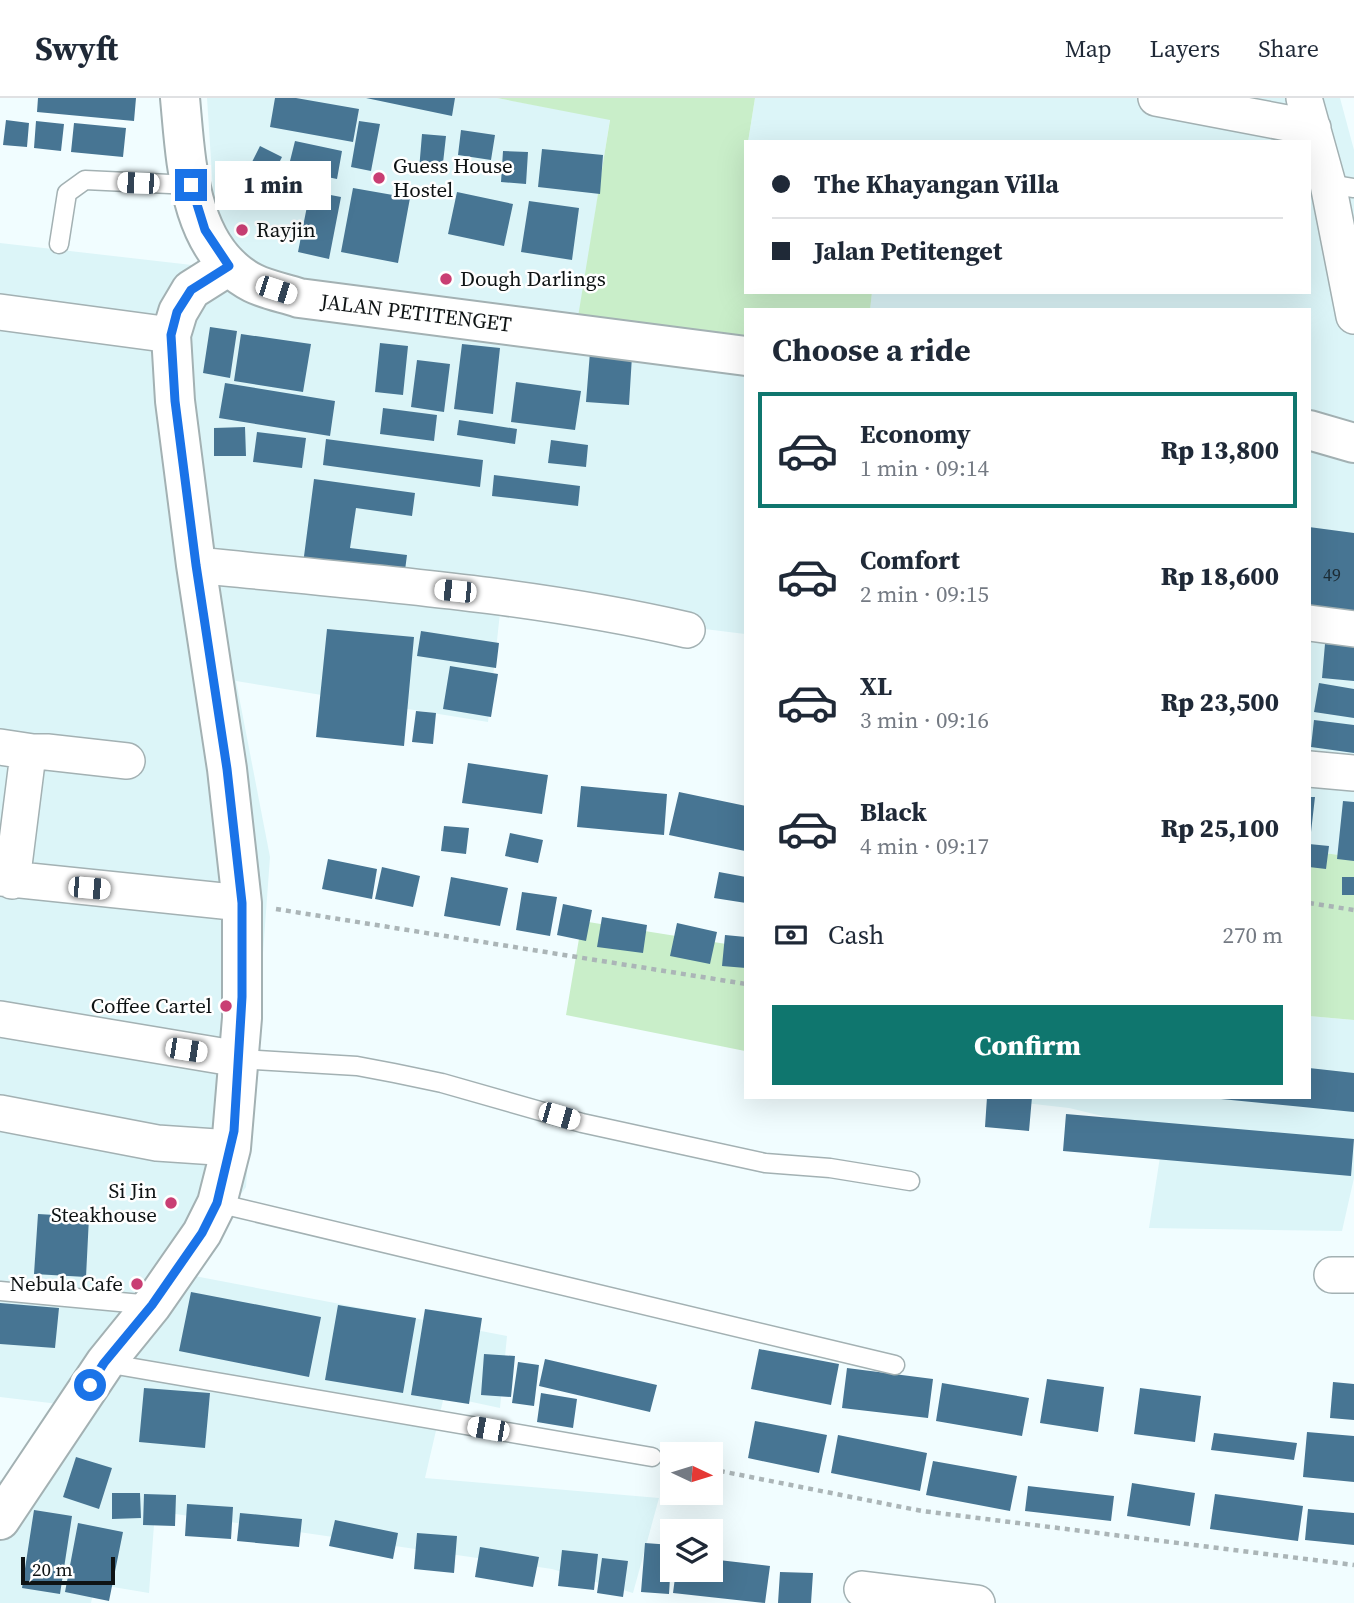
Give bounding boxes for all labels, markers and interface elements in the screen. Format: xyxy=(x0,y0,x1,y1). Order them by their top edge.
text: Swyft xyxy=(35,26,118,71)
text: Map xyxy=(1065,32,1112,65)
text: Layers xyxy=(1150,32,1220,65)
text: Share xyxy=(1258,32,1319,65)
place label: Guess House Hostel xyxy=(393,151,513,204)
callout: 1 min xyxy=(216,160,331,210)
text: The Khayangan Villa xyxy=(814,166,1059,202)
route end xyxy=(175,169,207,201)
text: 1 min xyxy=(243,169,303,201)
marker: Guess House Hostel xyxy=(371,170,387,186)
car xyxy=(117,172,160,194)
place label: Rayjin xyxy=(256,215,316,244)
marker: Rayjin xyxy=(234,222,250,238)
text: Jalan Petitenget xyxy=(814,233,1002,269)
place label: Dough Darlings xyxy=(460,264,606,293)
marker: Dough Darlings xyxy=(438,271,454,287)
car xyxy=(253,274,300,306)
street label: JALAN PETITENGET xyxy=(318,286,514,339)
text: Choose a ride xyxy=(772,328,971,372)
text: Economy xyxy=(860,416,971,452)
icon: car xyxy=(776,419,839,482)
text: Rp 13,800 xyxy=(1161,432,1279,468)
text: 1 min · 09:14 xyxy=(860,452,989,484)
text: Comfort xyxy=(860,542,960,578)
icon: car xyxy=(776,545,839,608)
text: Rp 18,600 xyxy=(1161,558,1279,594)
house number: 49 xyxy=(1323,562,1341,587)
car xyxy=(434,578,477,604)
text: 2 min · 09:15 xyxy=(860,578,989,610)
text: XL xyxy=(860,668,892,704)
icon: car xyxy=(776,671,839,734)
text: Rp 23,500 xyxy=(1161,684,1279,720)
text: 3 min · 09:16 xyxy=(860,704,989,736)
text: Black xyxy=(860,794,927,830)
icon: car xyxy=(776,797,839,860)
text: Rp 25,100 xyxy=(1161,810,1279,846)
text: 4 min · 09:17 xyxy=(860,830,989,862)
car xyxy=(68,876,111,900)
icon: cash xyxy=(772,916,810,954)
text: Cash xyxy=(828,917,884,953)
text: 270 m xyxy=(1222,919,1283,951)
place label: Coffee Cartel xyxy=(91,991,212,1020)
marker: Coffee Cartel xyxy=(218,998,234,1014)
button: Confirm xyxy=(772,1005,1283,1085)
car xyxy=(164,1036,209,1064)
car xyxy=(536,1100,583,1132)
place label: Si Jin Steakhouse xyxy=(51,1176,157,1229)
marker: Si Jin Steakhouse xyxy=(163,1195,179,1211)
place label: Nebula Cafe xyxy=(10,1269,123,1298)
marker: Nebula Cafe xyxy=(129,1276,145,1292)
route start xyxy=(74,1369,106,1401)
car xyxy=(466,1415,511,1443)
north arrow xyxy=(660,1442,723,1505)
map controls xyxy=(660,1442,723,1582)
button: layers xyxy=(660,1519,723,1582)
scale bar xyxy=(21,1554,116,1586)
text: 20 m xyxy=(32,1556,73,1582)

